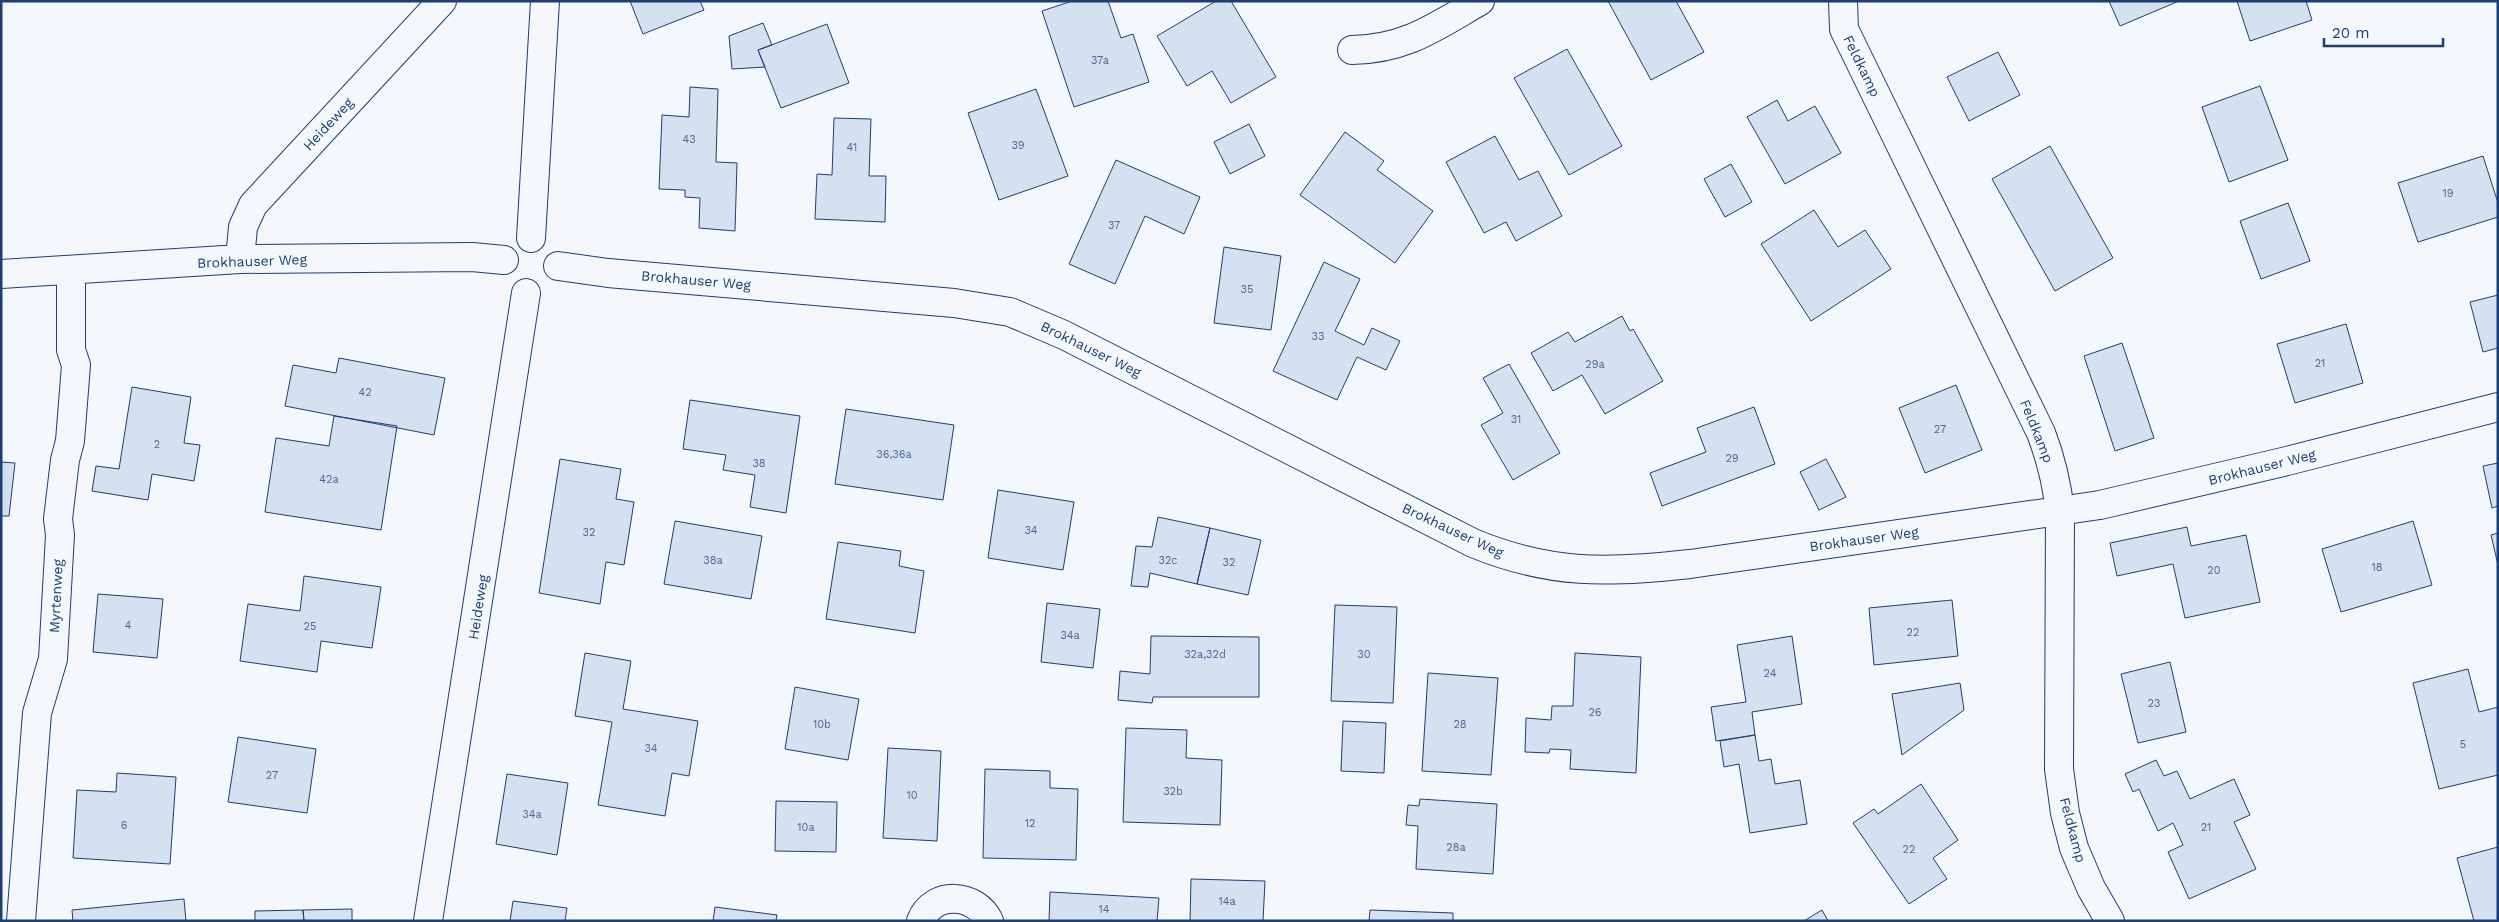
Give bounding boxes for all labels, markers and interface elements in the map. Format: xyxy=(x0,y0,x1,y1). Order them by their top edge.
scale bar xyxy=(2324,15,2443,47)
text: 20 m xyxy=(2332,24,2370,42)
street label: Feldkamp xyxy=(1840,32,1884,100)
house number: 37a xyxy=(1091,54,1109,67)
street label: Heideweg xyxy=(300,94,357,153)
house number: 43 xyxy=(682,133,696,146)
house number: 39 xyxy=(1011,139,1025,152)
house number: 41 xyxy=(847,141,857,154)
house number: 19 xyxy=(2442,187,2454,200)
house number: 37 xyxy=(1108,219,1120,232)
street label: Brokhauser Weg xyxy=(197,251,308,271)
street label: Brokhauser Weg xyxy=(641,267,752,293)
house number: 35 xyxy=(1241,283,1253,296)
street label: Brokhauser Weg xyxy=(1038,318,1144,381)
house number: 33 xyxy=(1312,330,1324,343)
house number: 21 xyxy=(2315,357,2325,370)
house number: 29a xyxy=(1585,358,1605,371)
house number: 42 xyxy=(358,386,372,399)
street label: Feldkamp xyxy=(2017,397,2057,465)
house number: 31 xyxy=(1511,413,1521,426)
house number: 27 xyxy=(1934,423,1946,436)
house number: 2 xyxy=(154,438,160,451)
street label: Brokhauser Weg xyxy=(2207,446,2318,488)
house number: 36,36a xyxy=(876,448,912,461)
house number: 29 xyxy=(1725,452,1739,465)
house number: 38 xyxy=(752,457,766,470)
house number: 42a xyxy=(319,473,339,486)
street label: Brokhauser Weg xyxy=(1400,500,1507,561)
street label: Brokhauser Weg xyxy=(1808,523,1920,555)
house number: 34 xyxy=(1024,524,1038,537)
house number: 32 xyxy=(583,526,595,539)
house number: 38a xyxy=(703,554,723,567)
house number: 32c xyxy=(1159,554,1178,567)
house number: 32 xyxy=(1223,556,1235,569)
street label: Myrtenweg xyxy=(46,558,66,633)
house number: 18 xyxy=(2371,561,2383,574)
house number: 20 xyxy=(2207,564,2221,577)
street label: Heideweg xyxy=(465,573,491,641)
house number: 4 xyxy=(125,619,132,632)
house number: 25 xyxy=(304,620,316,633)
house number: 22 xyxy=(1907,626,1919,639)
house number: 34a xyxy=(1060,629,1080,642)
house number: 32a,32d xyxy=(1184,648,1226,661)
house number: 30 xyxy=(1357,648,1371,661)
house number: 24 xyxy=(1764,667,1777,680)
house number: 23 xyxy=(2148,697,2160,710)
house number: 26 xyxy=(1588,706,1602,719)
house number: 10b xyxy=(813,718,831,731)
house number: 28 xyxy=(1453,718,1467,731)
house number: 5 xyxy=(2460,738,2466,751)
house number: 34 xyxy=(644,742,658,755)
house number: 27 xyxy=(266,769,278,782)
house number: 32b xyxy=(1163,785,1183,798)
house number: 10 xyxy=(906,789,918,802)
street label: Feldkamp xyxy=(2057,796,2089,864)
house number: 34a xyxy=(522,808,542,821)
house number: 12 xyxy=(1025,817,1035,830)
house number: 6 xyxy=(121,819,128,832)
house number: 10a xyxy=(797,821,815,834)
house number: 21 xyxy=(2201,821,2211,834)
house number: 28a xyxy=(1446,841,1466,854)
house number: 22 xyxy=(1903,843,1915,856)
house number: 14a xyxy=(1218,895,1236,908)
house number: 14 xyxy=(1098,903,1110,916)

